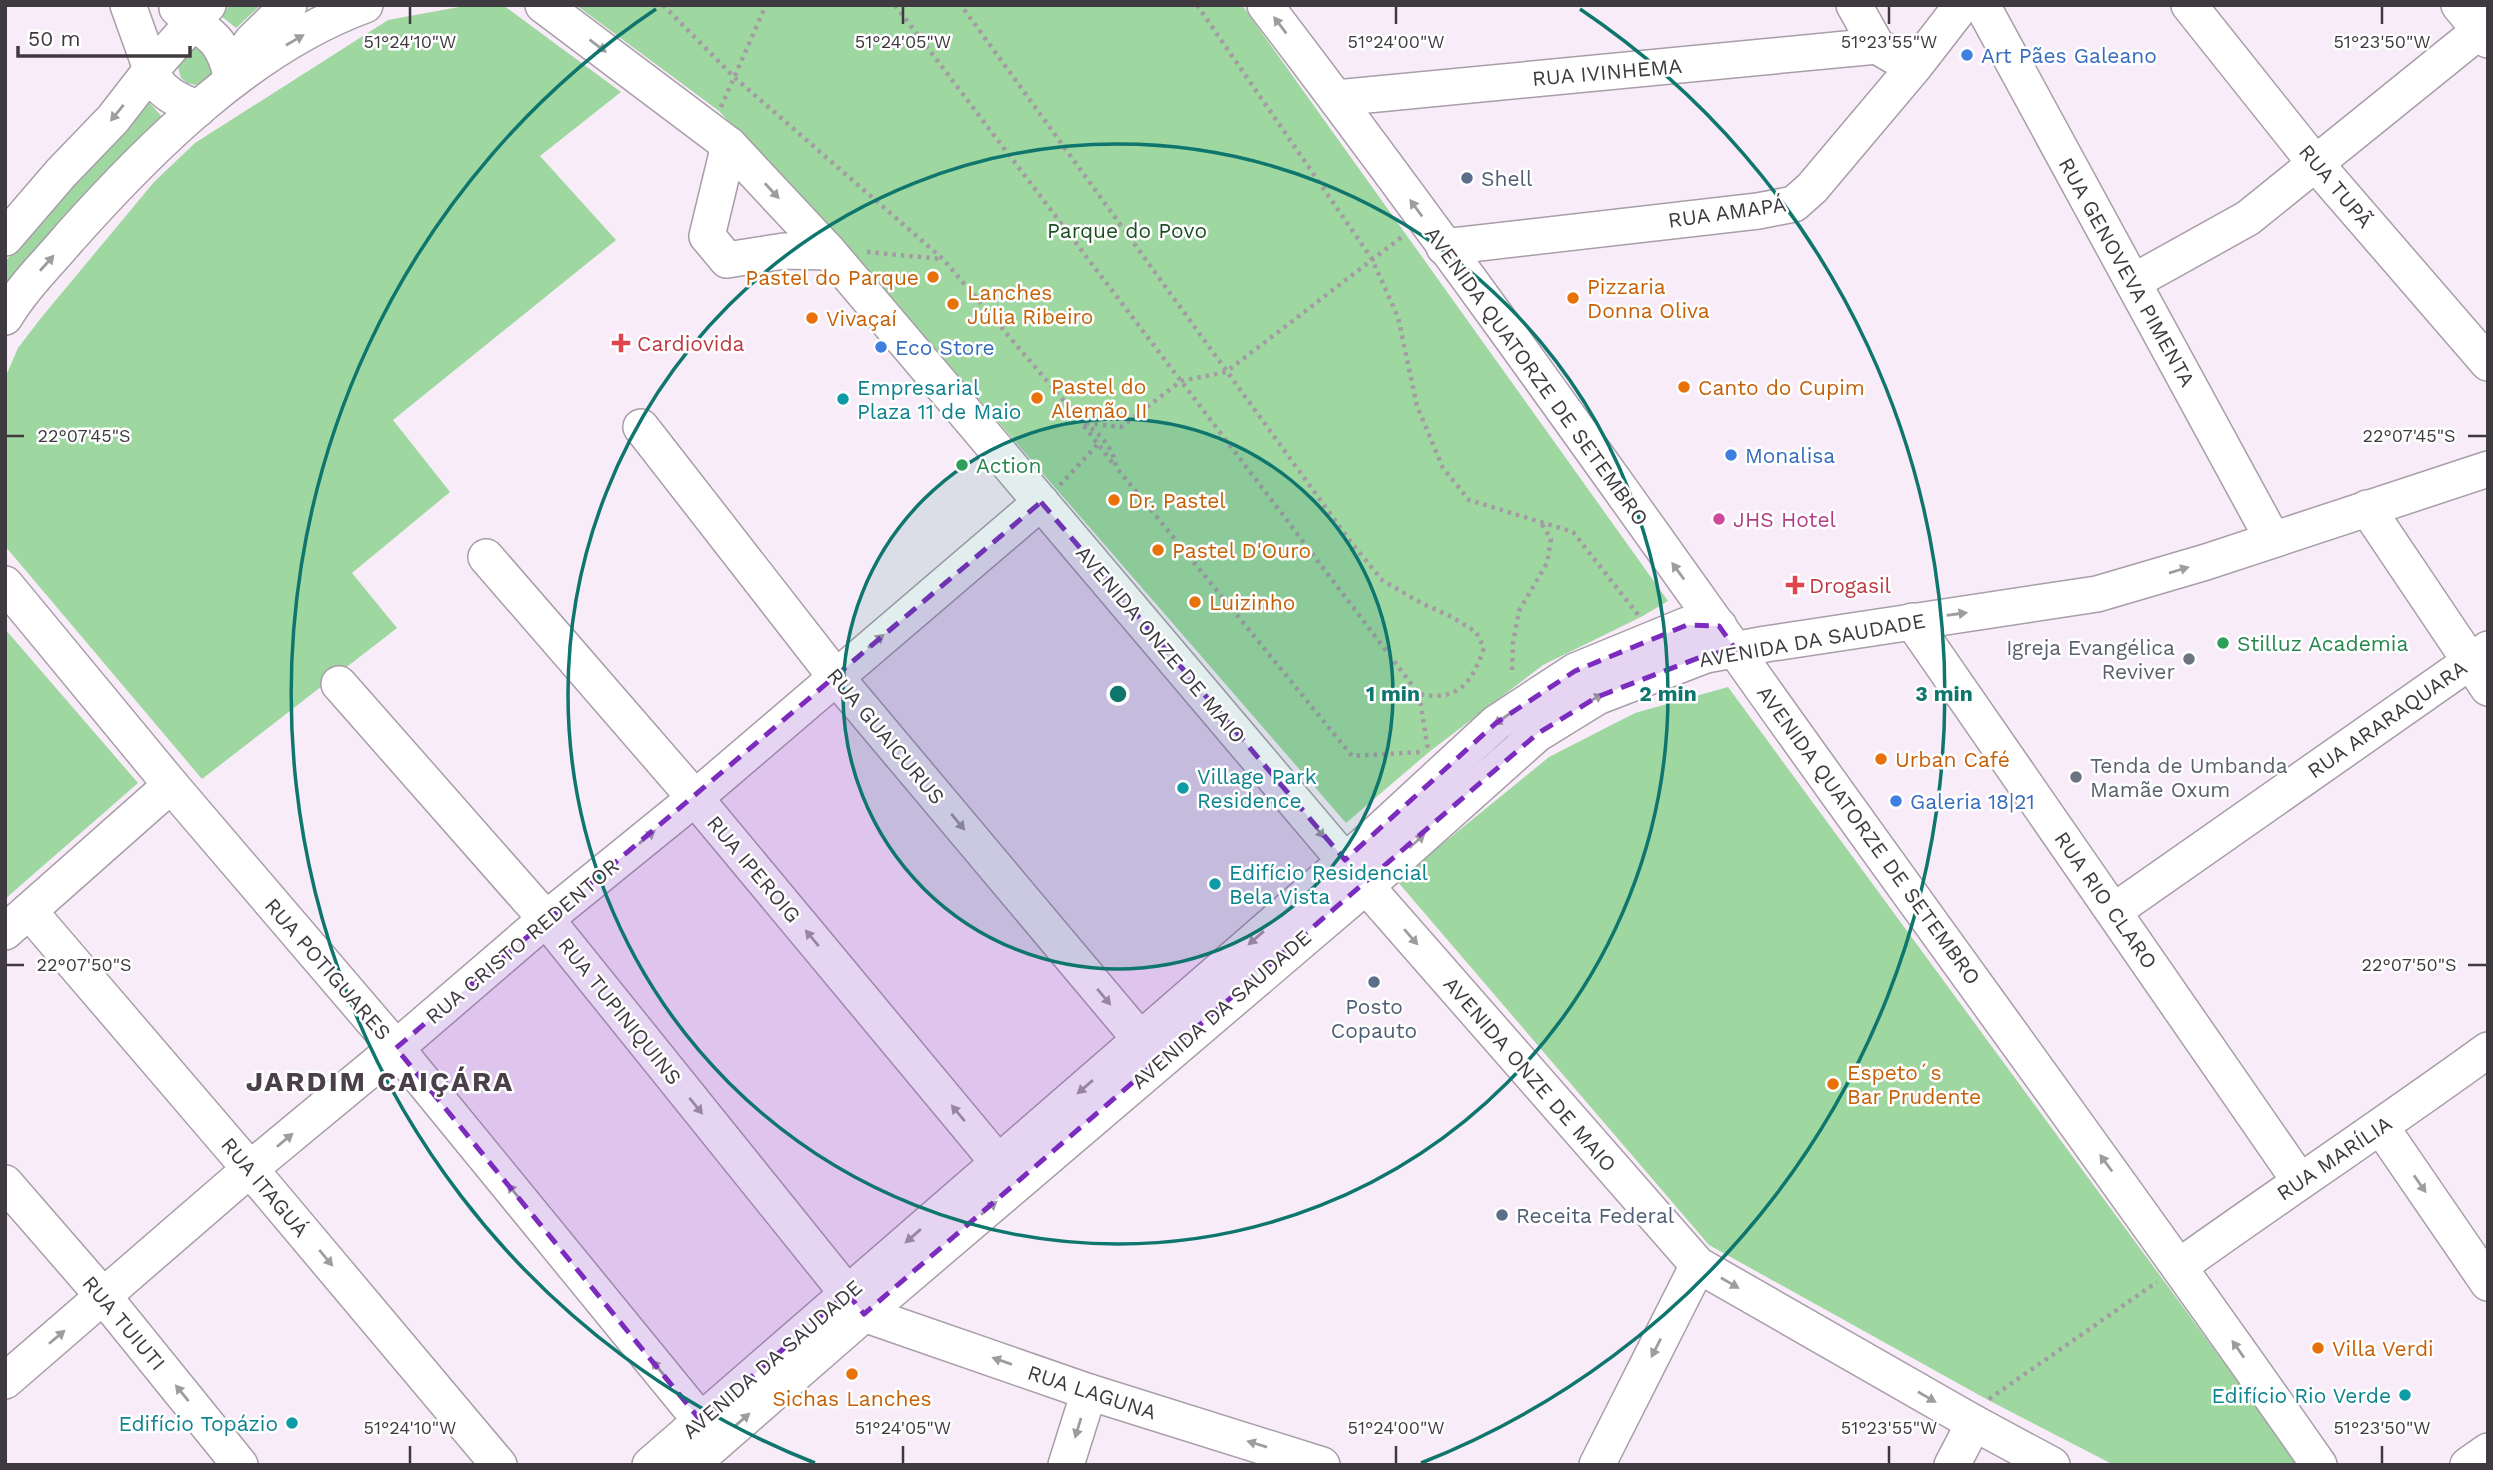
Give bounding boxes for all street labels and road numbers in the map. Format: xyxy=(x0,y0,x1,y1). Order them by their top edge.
street label: RUA IVINHEMA xyxy=(1531,53,1683,91)
street label: RUA TUPÃ xyxy=(2294,139,2378,233)
street label: RUA GENOVEVA PIMENTA xyxy=(2054,153,2201,391)
street label: RUA AMAPÁ xyxy=(1666,191,1788,233)
street label: AVENIDA QUATORZE DE SETEMBRO xyxy=(1420,222,1654,530)
street label: AVENIDA ONZE DE MAIO xyxy=(1071,540,1251,748)
street label: AVENIDA DA SAUDADE xyxy=(1697,608,1927,672)
street label: RUA ARARAQUARA xyxy=(2303,655,2471,783)
street label: RUA GUAICURUS xyxy=(822,663,950,809)
street label: AVENIDA QUATORZE DE SETEMBRO xyxy=(1752,681,1986,989)
street label: RUA IPEROIG xyxy=(702,810,806,928)
street label: RUA RIO CLARO xyxy=(2049,826,2163,974)
street label: RUA CRISTO REDENTOR xyxy=(420,853,624,1029)
street label: RUA POTIGUARES xyxy=(260,893,396,1045)
street label: AVENIDA DA SAUDADE xyxy=(1126,924,1316,1094)
street label: RUA TUPINIQUINS xyxy=(553,932,687,1090)
street label: AVENIDA ONZE DE MAIO xyxy=(1438,971,1622,1177)
street label: RUA MARÍLIA xyxy=(2272,1110,2396,1206)
street label: RUA ITAGUÁ xyxy=(216,1132,314,1242)
street label: RUA TUIUTI xyxy=(77,1271,171,1375)
street label: AVENIDA DA SAUDADE xyxy=(677,1274,867,1444)
street label: RUA LAGUNA xyxy=(1024,1359,1160,1425)

